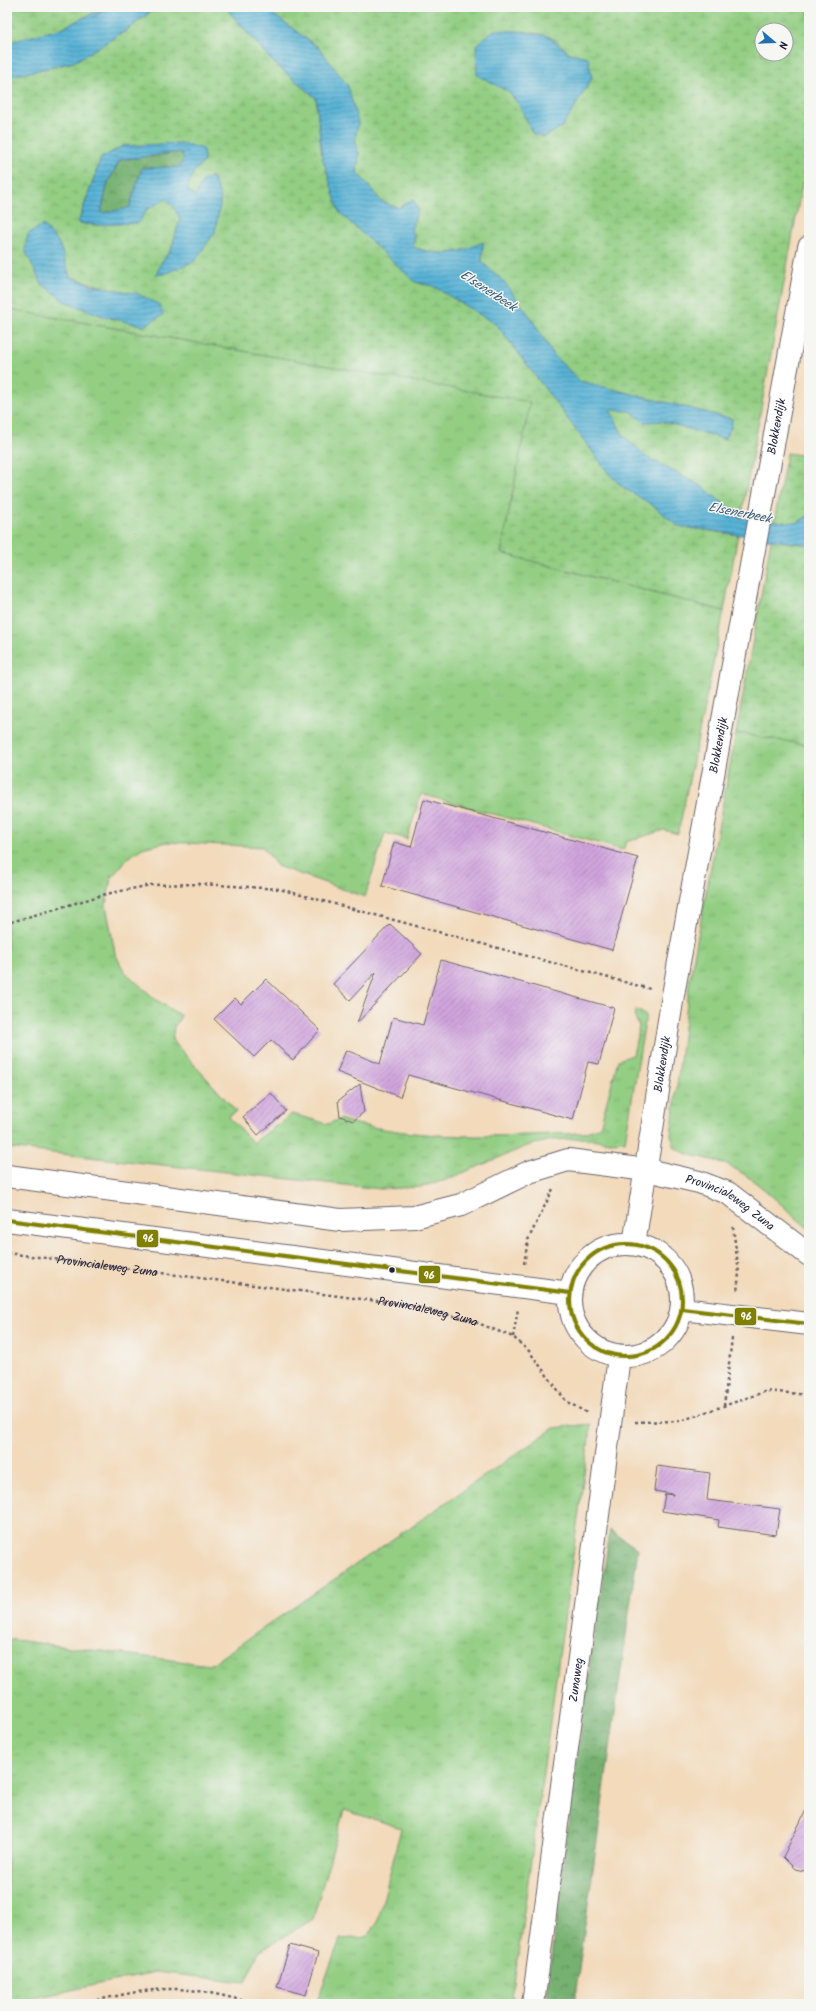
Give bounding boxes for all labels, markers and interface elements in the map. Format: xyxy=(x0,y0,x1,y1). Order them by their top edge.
north arrow xyxy=(754,22,794,62)
text: N xyxy=(773,39,792,51)
water label: Elsenerbeek xyxy=(456,265,522,318)
street label: Blokkendijk xyxy=(762,397,791,456)
water label: Elsenerbeek xyxy=(706,497,775,530)
street label: Blokkendijk xyxy=(705,715,733,775)
street label: Blokkendijk xyxy=(649,1034,676,1094)
street label: Provincialeweg Zuna xyxy=(683,1170,779,1236)
line badge: 96 xyxy=(136,1229,159,1248)
text: 96 xyxy=(142,1230,154,1248)
street label: Provincialeweg Zuna xyxy=(55,1251,159,1282)
unlabelled marker xyxy=(387,1265,397,1275)
line badge: 96 xyxy=(418,1265,441,1284)
text: 96 xyxy=(423,1267,435,1285)
street label: Provincialeweg Zuna xyxy=(377,1292,481,1332)
line badge: 96 xyxy=(734,1307,757,1326)
text: 96 xyxy=(740,1308,752,1326)
street label: Zunaweg xyxy=(564,1656,589,1703)

